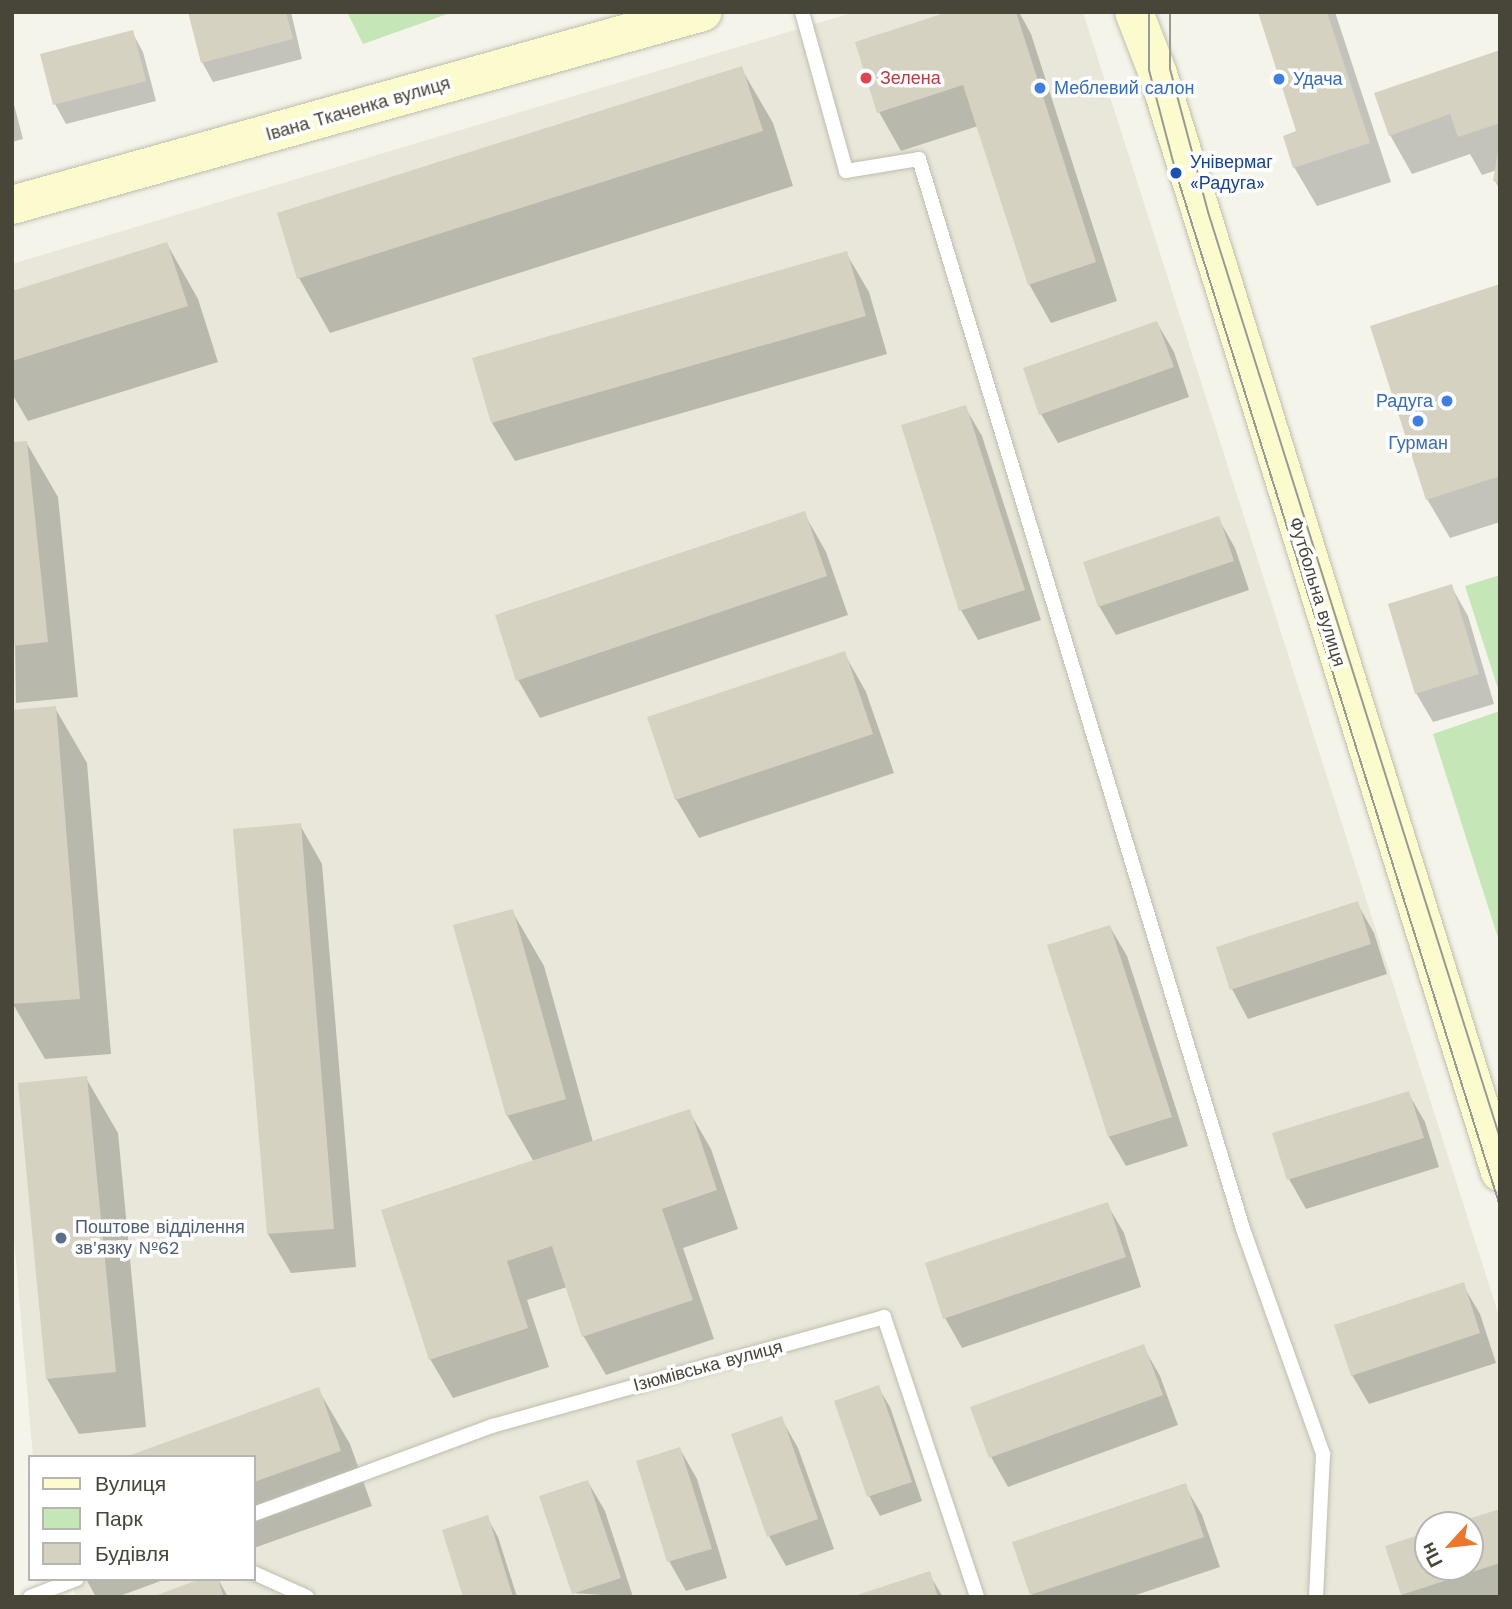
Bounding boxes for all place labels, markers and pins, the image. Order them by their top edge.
place label: Зелена [880,67,941,89]
place label: Удача [1293,68,1343,90]
marker: Зелена [858,70,874,86]
marker: Удача [1271,71,1287,87]
place label: Меблевий салон [1054,77,1194,99]
marker: Меблевий салон [1032,80,1048,96]
place label: Універмаг «Радуга» [1190,152,1273,194]
marker: Універмаг «Радуга» [1168,165,1184,181]
place label: Радуга [1376,390,1433,412]
marker: Радуга [1439,393,1455,409]
marker: Гурман [1410,413,1426,429]
place label: Гурман [1388,432,1448,454]
place label: Поштове відділення зв'язку №62 [75,1217,245,1260]
marker: Поштове відділення зв'язку №62 [53,1230,69,1246]

